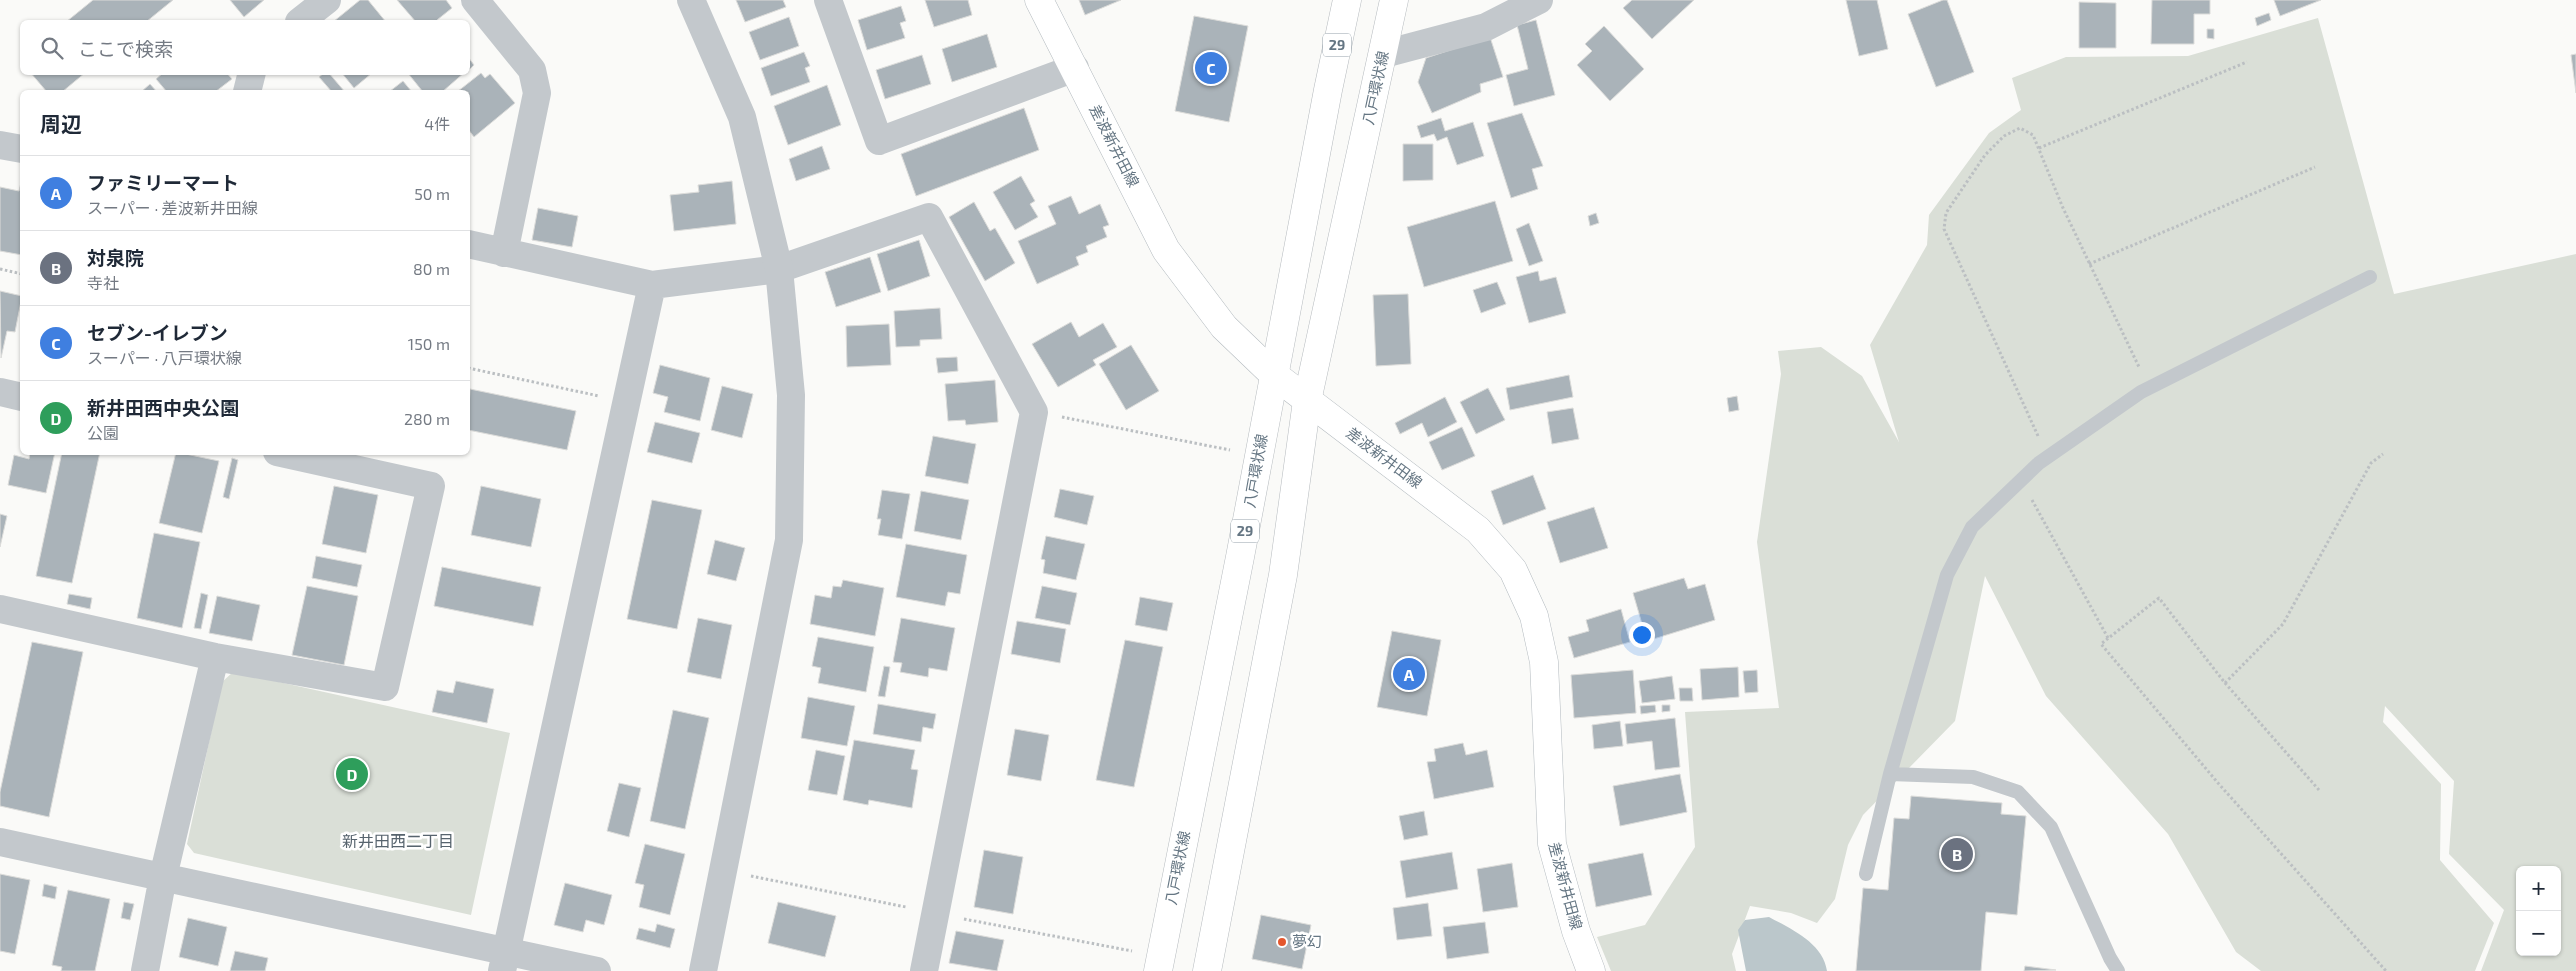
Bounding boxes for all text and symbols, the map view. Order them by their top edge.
search box [20,20,470,75]
icon: search [38,34,66,62]
road number: 29 [1323,34,1351,56]
text: ここで検索 [78,37,173,60]
pin: C [1195,49,1227,87]
street label: 八戸環状線 [1358,49,1392,126]
street label: 差波新井田線 [1086,101,1143,190]
text: 周辺 [40,111,82,136]
text: 4件 [424,114,450,133]
text: ファミリーマート [87,171,239,194]
text: A [51,184,61,203]
text: 50 m [414,184,450,203]
text: スーパー · 差波新井田線 [87,198,258,217]
text: 対泉院 [87,246,144,269]
text: B [51,259,61,278]
text: 80 m [413,259,450,278]
text: 寺社 [87,273,119,292]
text: セブン-イレブン [87,321,228,344]
text: C [51,334,61,353]
text: 150 m [408,334,450,353]
text: スーパー · 八戸環状線 [87,348,242,367]
text: 新井田西中央公園 [87,396,239,419]
text: D [51,409,61,428]
text: 280 m [404,409,450,428]
text: 公園 [87,423,119,442]
street label: 差波新井田線 [1343,423,1426,491]
street label: 八戸環状線 [1240,432,1270,509]
road number: 29 [1231,520,1259,542]
your location [1629,622,1655,648]
pin: A [1393,655,1425,693]
pin: D [336,755,368,793]
street label: 八戸環状線 [1161,829,1193,906]
district label: 新井田西二丁目 [342,831,454,850]
pin: B [1941,835,1973,873]
street label: 差波新井田線 [1546,840,1586,932]
map controls [2516,866,2561,956]
button: + [2516,866,2561,911]
button: − [2516,911,2561,956]
place label: 夢幻 [1292,932,1322,950]
marker: 夢幻 [1276,936,1288,948]

